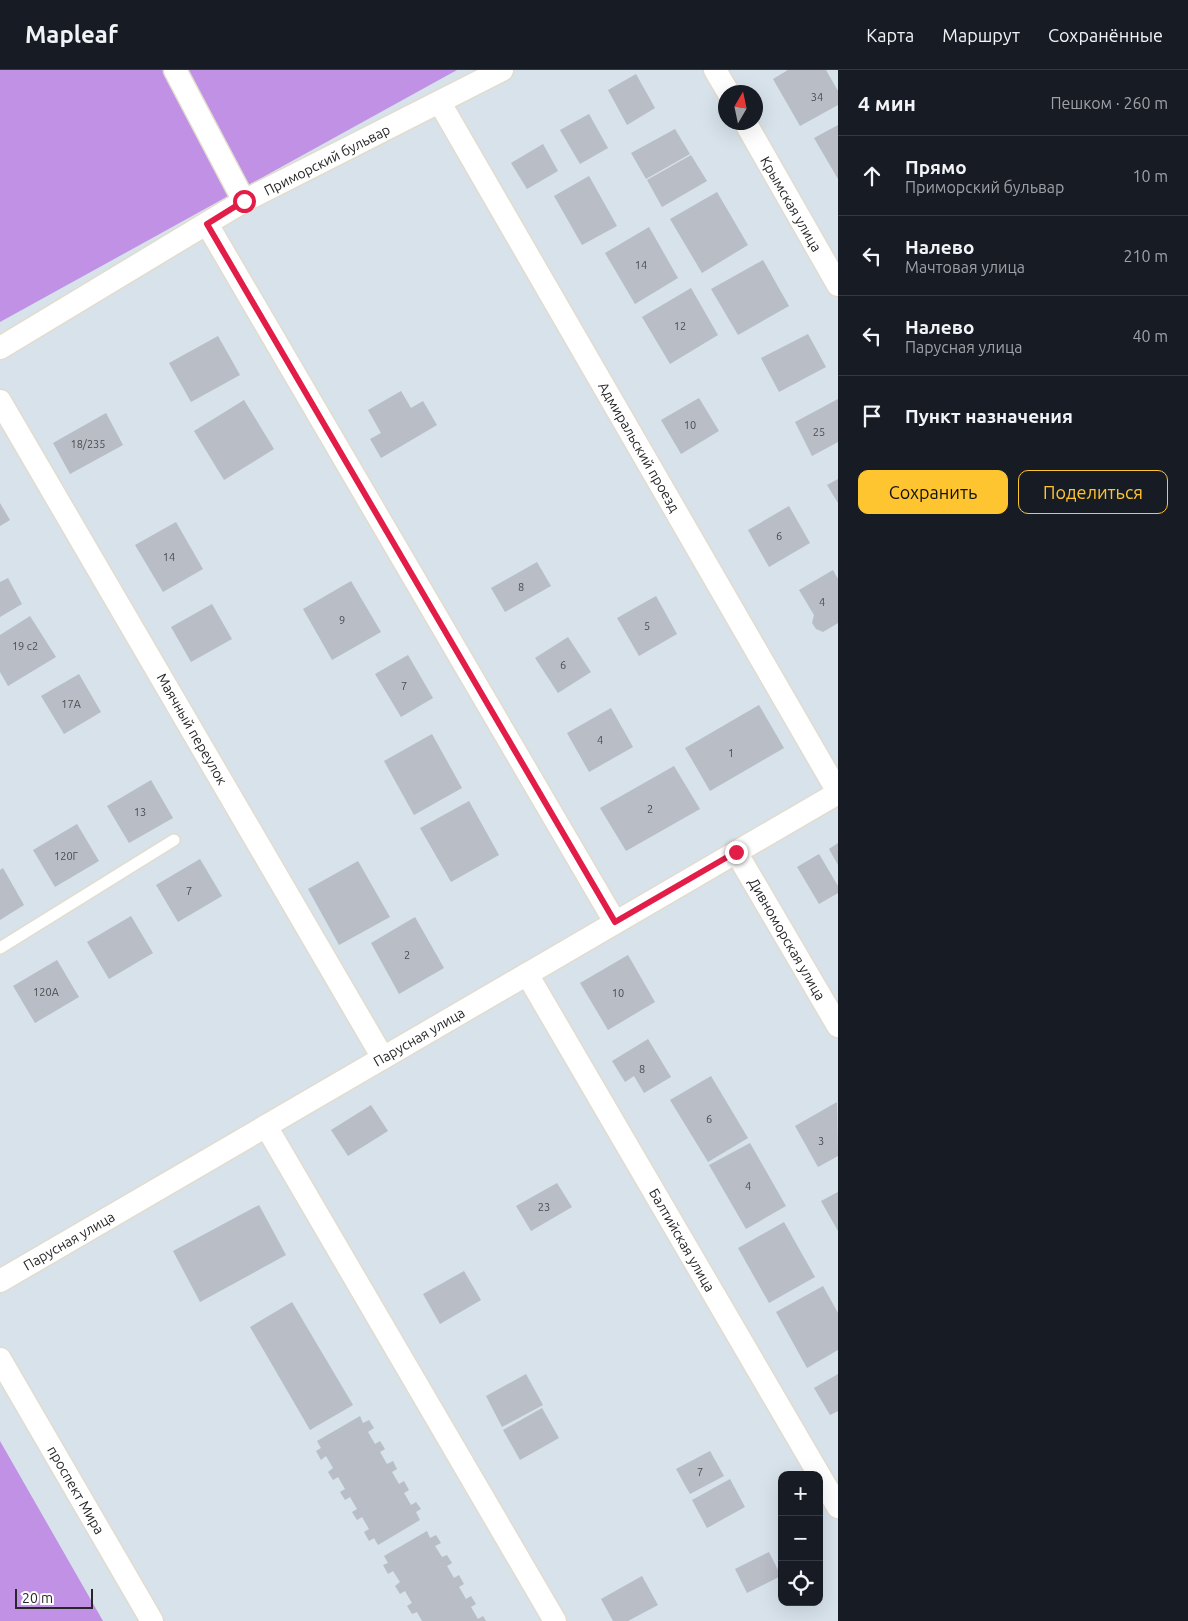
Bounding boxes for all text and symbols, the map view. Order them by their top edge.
text: Mapleaf [25,21,118,48]
text: Карта [866,25,914,45]
text: Маршрут [942,25,1020,45]
text: Сохранённые [1048,25,1163,45]
north arrow [718,85,763,130]
house number: 34 [811,91,823,103]
text: 4 мин [858,91,916,115]
text: Пешком · 260 m [1050,94,1168,112]
street label: Приморский бульвар [261,121,393,199]
street label: Крымская улица [757,154,825,254]
text: Прямо [905,156,967,178]
icon: ahead [858,162,886,190]
text: 10 m [1132,167,1168,185]
text: Приморский бульвар [905,178,1064,196]
route start [233,190,256,213]
text: Налево [905,236,974,258]
icon: left [858,242,886,270]
text: 210 m [1123,247,1168,265]
text: Мачтовая улица [905,258,1025,276]
house number: 14 [635,259,647,271]
text: Налево [905,316,974,338]
house number: 12 [674,320,686,332]
icon: left [858,322,886,350]
text: 40 m [1132,327,1168,345]
text: Парусная улица [905,338,1022,356]
street label: Адмиральский проезд [595,379,683,515]
icon: arrive [858,402,886,430]
text: Пункт назначения [905,405,1073,427]
house number: 10 [684,419,696,431]
house number: 25 [813,426,825,438]
house number: 18/235 [70,438,106,450]
button: Сохранить [858,470,1008,514]
button: Поделиться [1018,470,1168,514]
house number: 6 [776,530,782,542]
house number: 14 [163,551,175,563]
house number: 8 [518,581,524,593]
house number: 4 [819,596,825,608]
house number: 9 [339,614,345,626]
house number: 5 [644,620,650,632]
house number: 19 с2 [12,640,38,652]
house number: 6 [560,659,566,671]
street label: Маячный переулок [154,670,230,788]
house number: 7 [401,680,407,692]
house number: 17А [61,698,82,710]
house number: 4 [597,734,603,746]
house number: 1 [728,747,734,759]
house number: 2 [647,803,653,815]
house number: 13 [134,806,146,818]
route end [725,841,748,864]
house number: 120Г [54,850,79,862]
street label: Дивноморская улица [745,875,829,1003]
house number: 7 [186,885,192,897]
house number: 2 [404,949,410,961]
house number: 120А [33,986,60,998]
house number: 10 [612,987,624,999]
street label: Парусная улица [371,1004,467,1070]
house number: 8 [639,1063,645,1075]
house number: 6 [706,1113,712,1125]
house number: 3 [818,1135,824,1147]
house number: 4 [745,1180,751,1192]
street label: Балтийская улица [646,1185,718,1295]
house number: 23 [538,1201,550,1213]
street label: Парусная улица [21,1208,117,1274]
street label: проспект Мира [44,1443,108,1537]
house number: 7 [697,1466,703,1478]
map controls [778,1471,823,1606]
button: + [778,1471,823,1516]
button: − [778,1516,823,1561]
button: locate [778,1561,823,1606]
scale bar [15,1586,92,1609]
text: 20 m [22,1590,53,1606]

